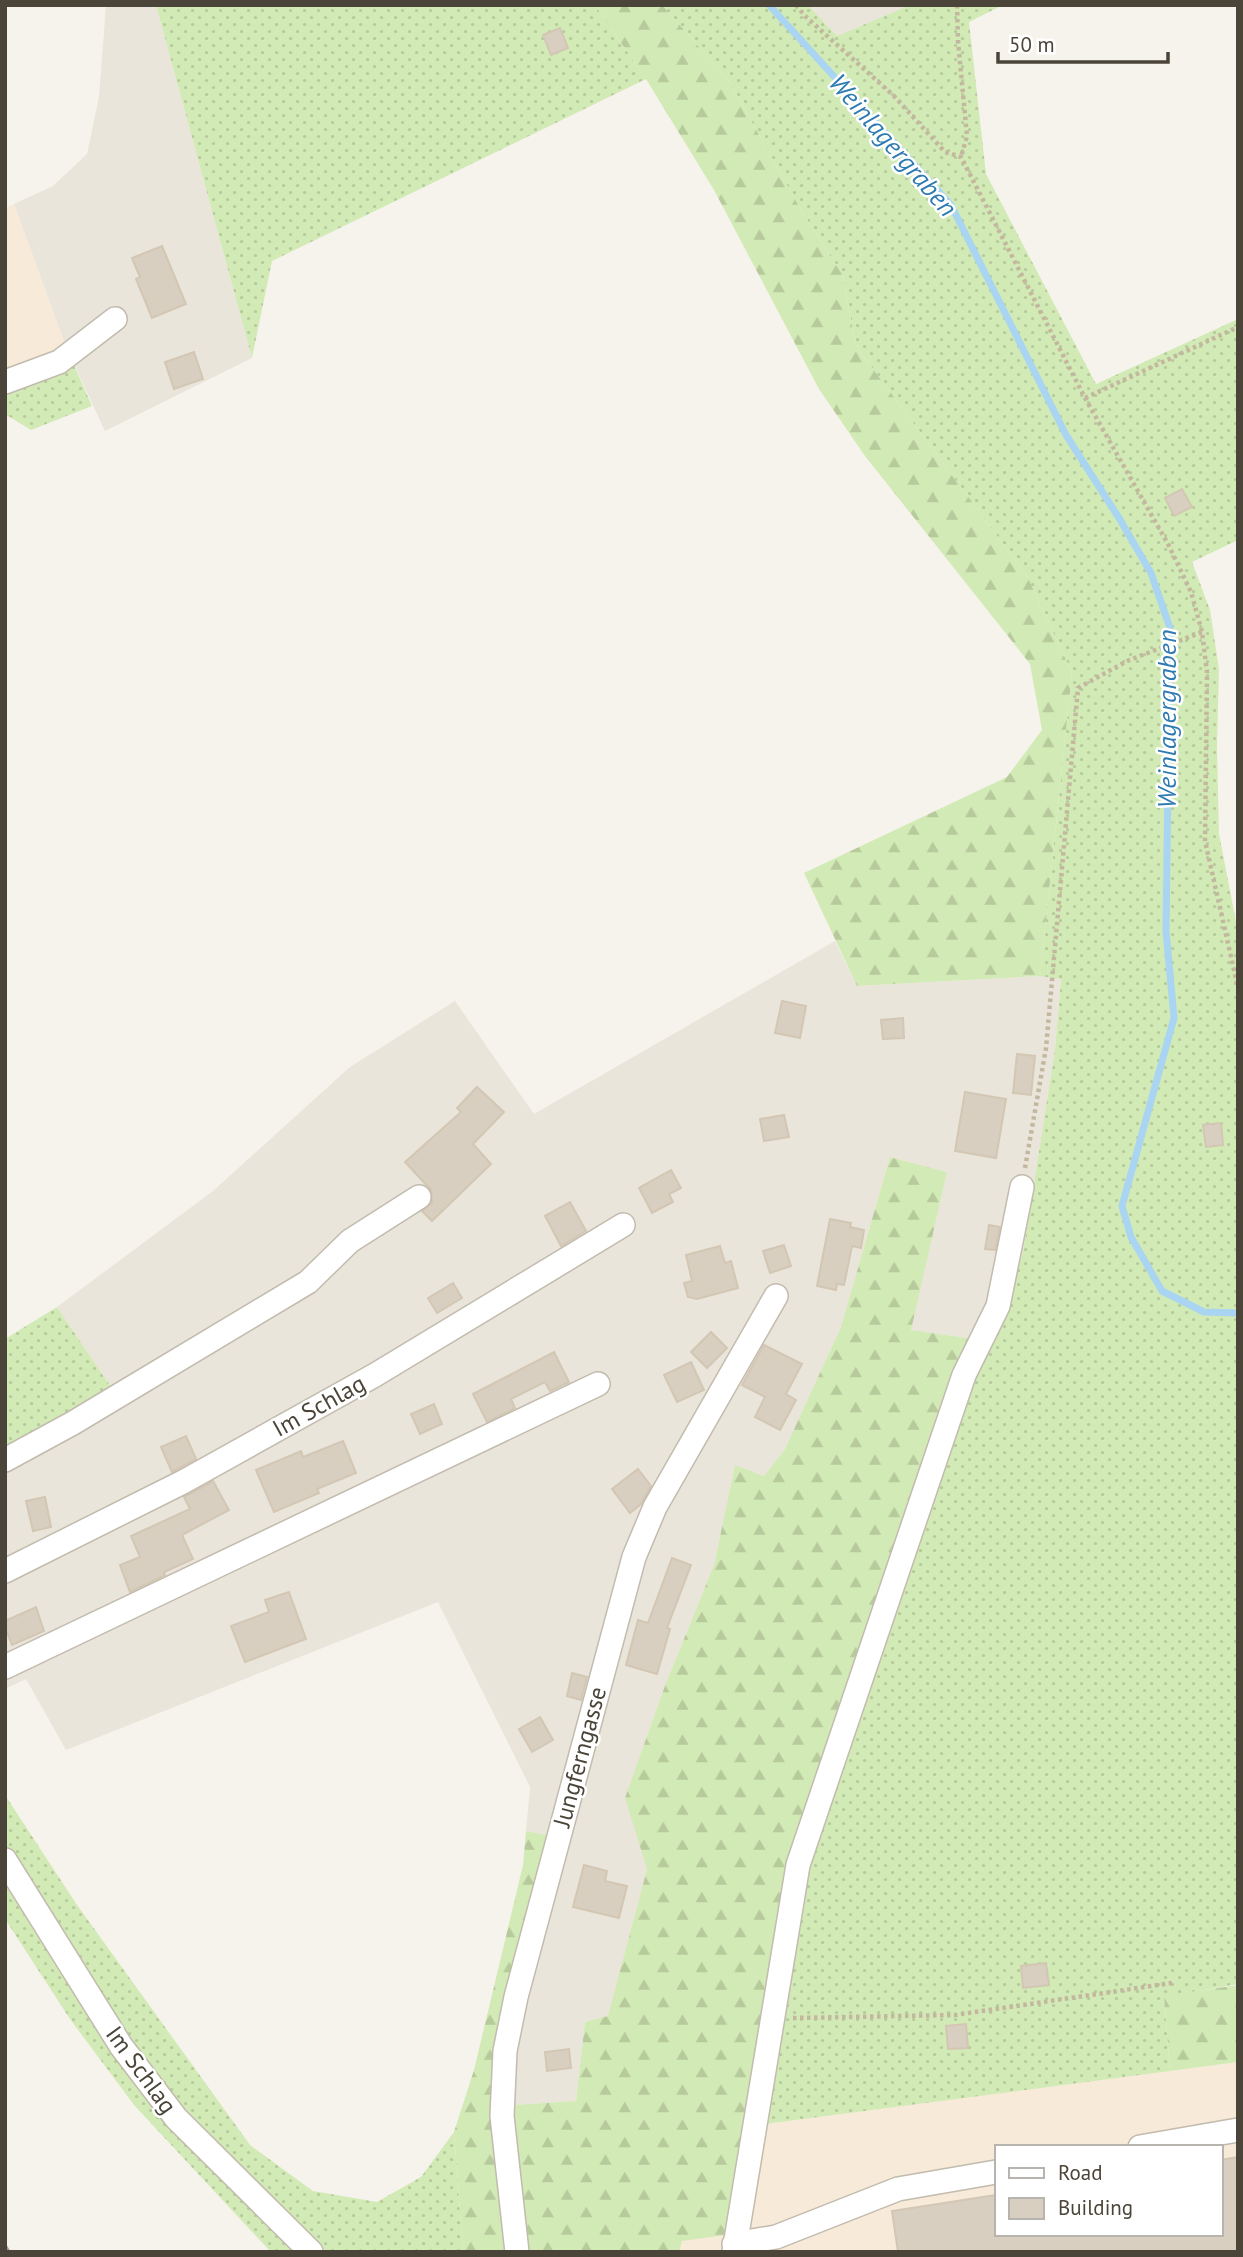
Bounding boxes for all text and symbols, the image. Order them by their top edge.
scale bar [998,21,1168,65]
text: 50 m [1009,31,1055,58]
water label: Weinlagergraben [822,66,965,223]
water label: Weinlagergraben [1150,630,1183,808]
street label: Im Schlag [267,1367,371,1444]
street label: Jungferngasse [546,1683,613,1831]
street label: Im Schlag [99,2020,184,2120]
legend [995,2145,1222,2236]
text: Road [1058,2159,1102,2186]
text: Building [1058,2194,1133,2221]

